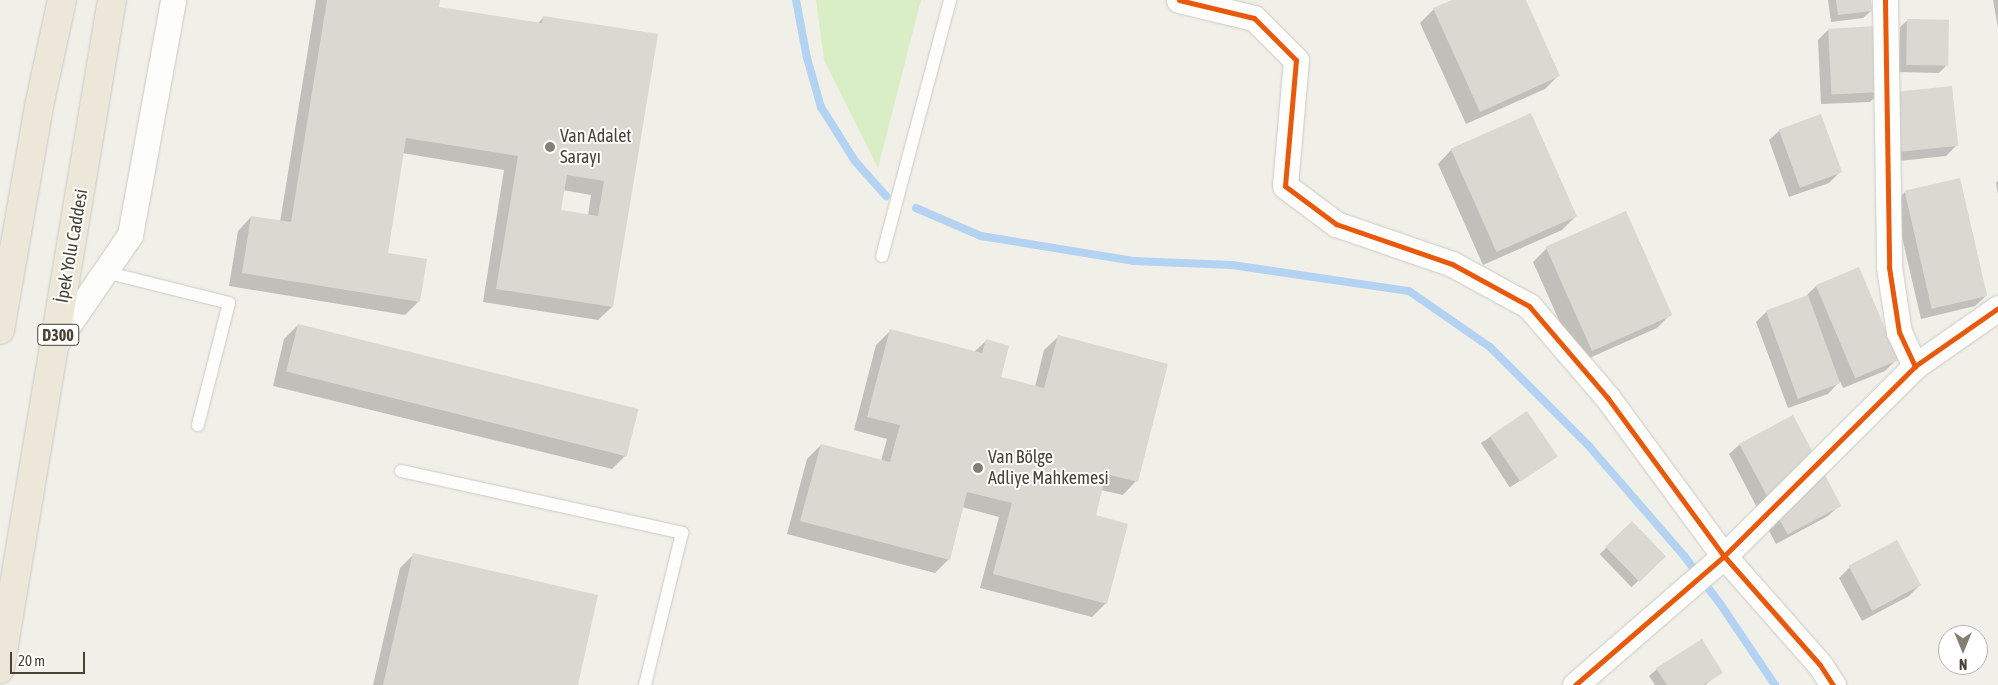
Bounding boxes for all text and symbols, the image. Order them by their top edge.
place label: Van Adalet Sarayı [560,126,632,168]
marker: Van Adalet Sarayı [544,141,556,153]
street label: İpek Yolu Caddesi [51,187,93,305]
road number: D300 [37,322,79,348]
place label: Van Bölge Adliye Mahkemesi [988,447,1109,489]
marker: Van Bölge Adliye Mahkemesi [972,462,984,474]
north arrow [1938,625,1988,675]
scale bar [12,642,88,674]
text: 20 m [18,652,45,669]
text: N [1959,656,1967,672]

